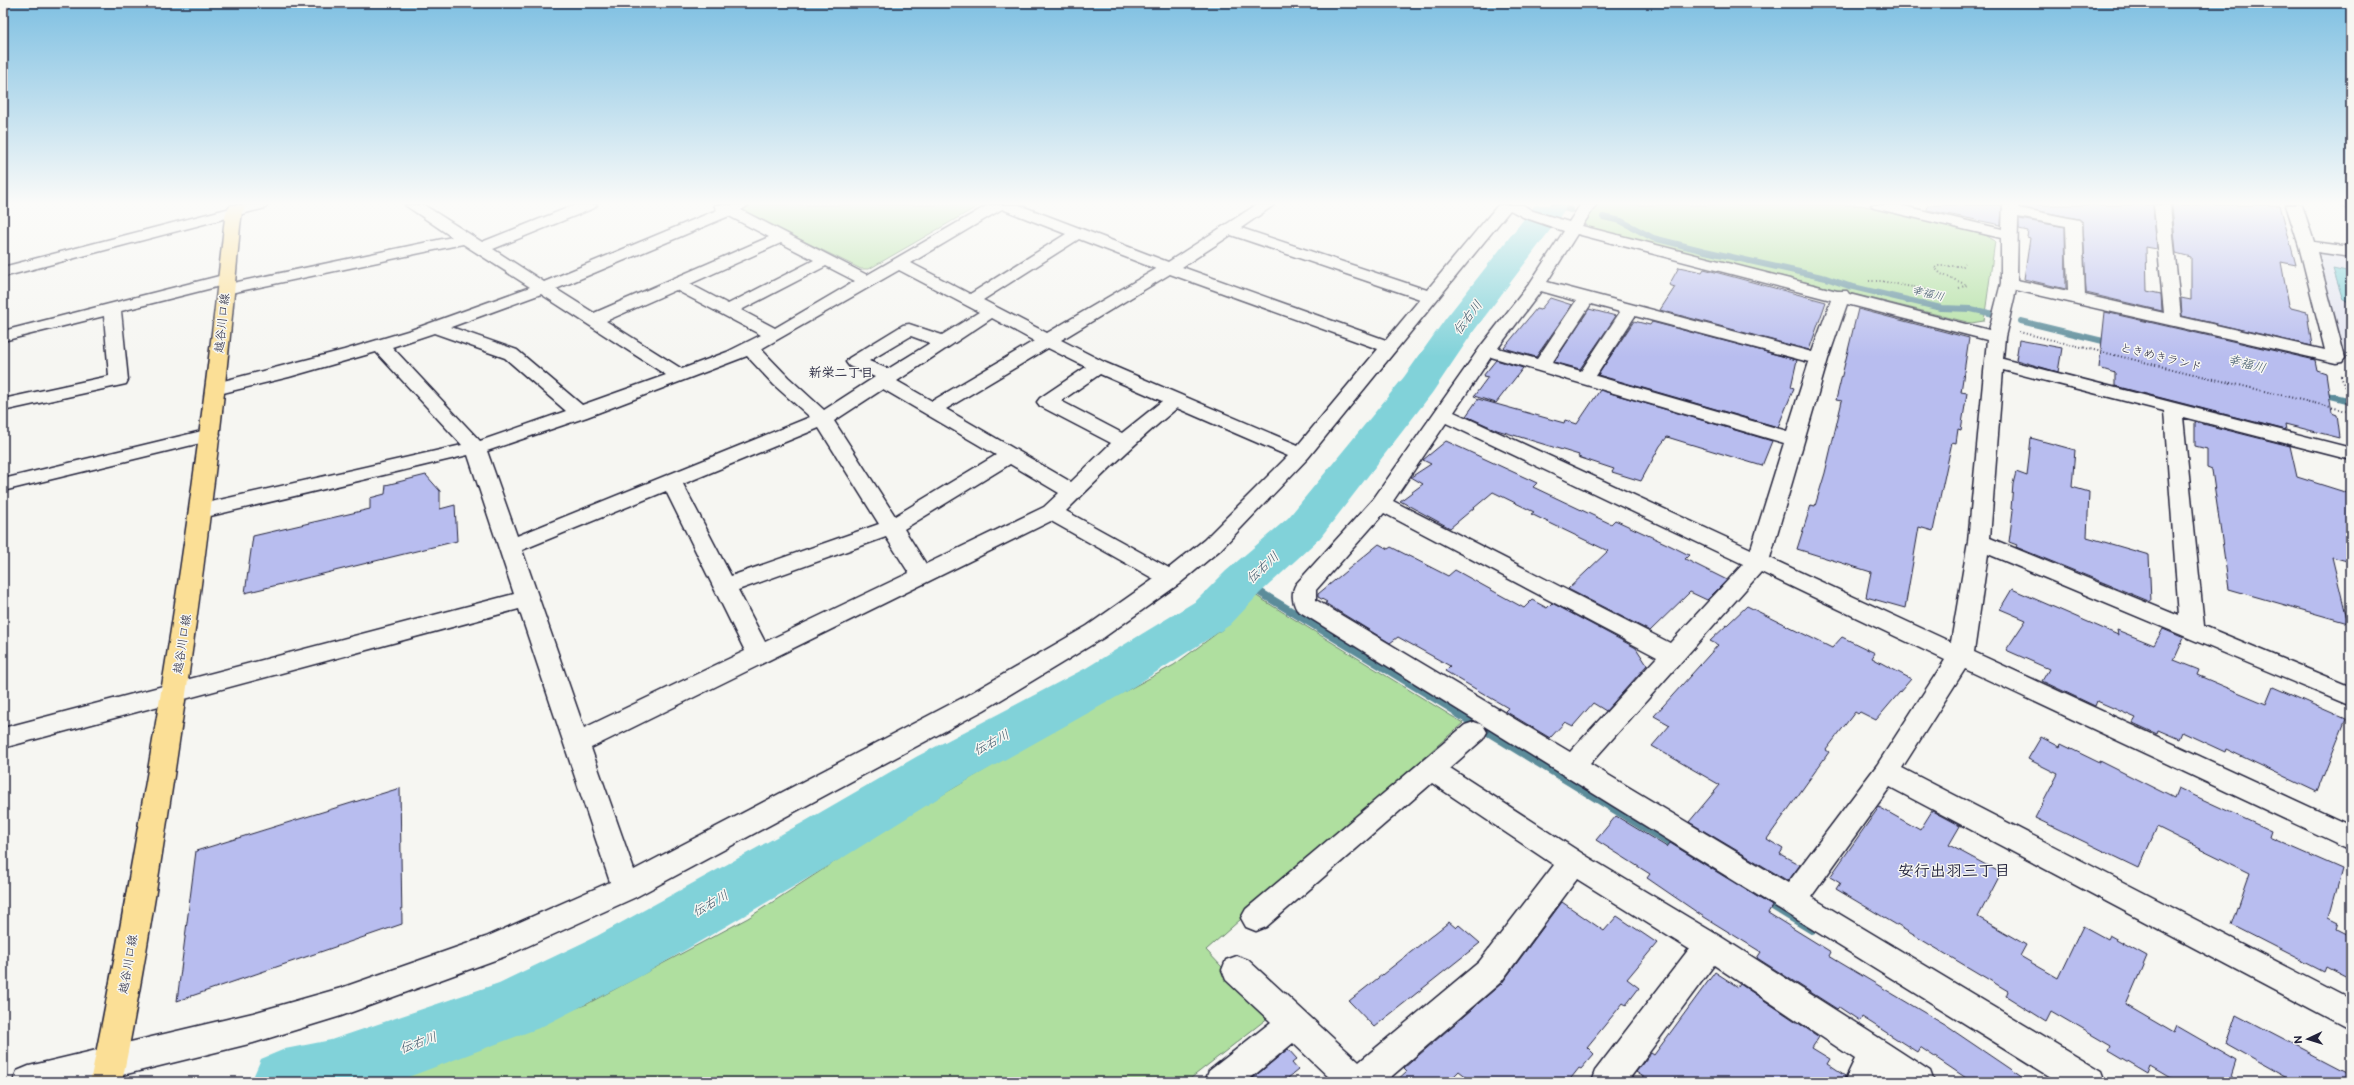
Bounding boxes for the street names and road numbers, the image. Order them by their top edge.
street label: 越谷川口線 [212,292,233,354]
street label: ときめきランド [2118,340,2203,375]
street label: 越谷川口線 [170,613,195,675]
street label: 越谷川口線 [116,933,141,995]

